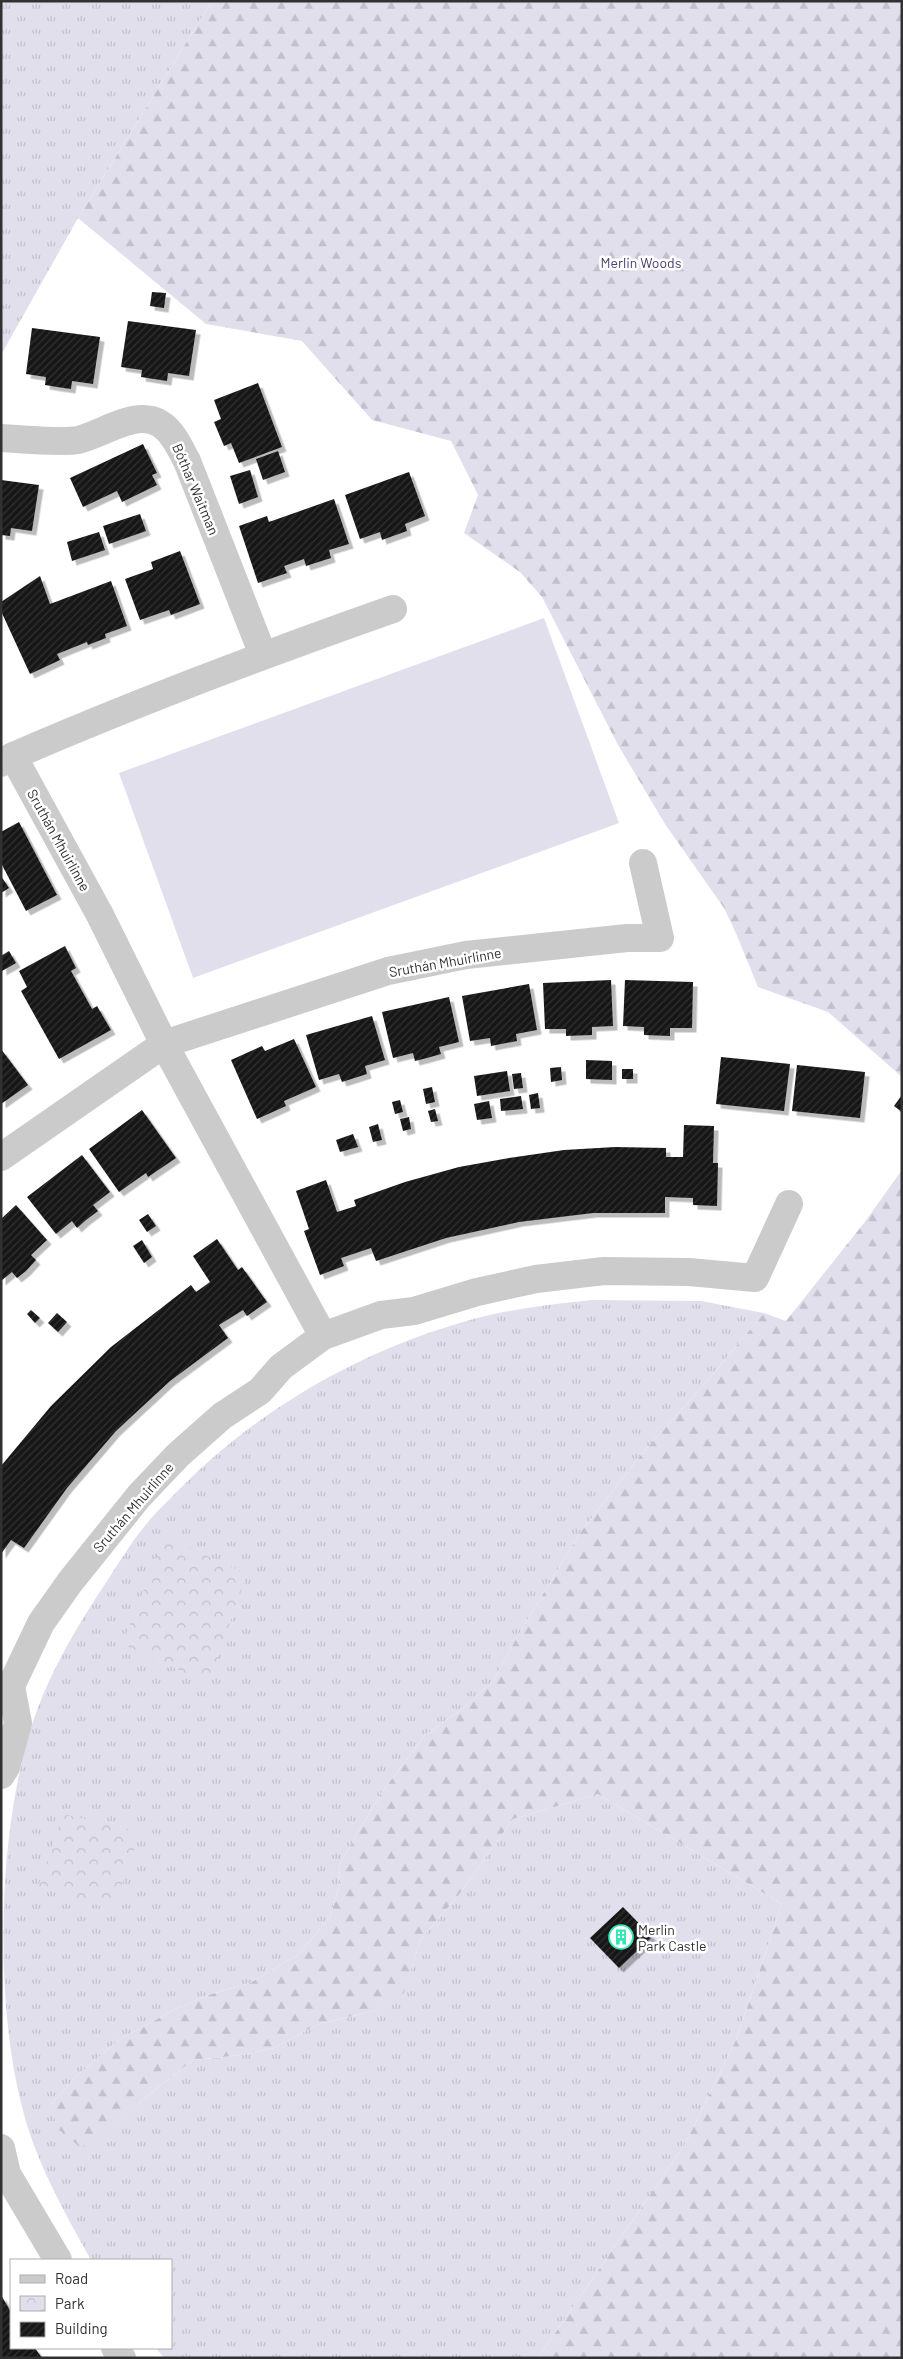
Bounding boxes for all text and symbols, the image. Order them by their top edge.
park label: Merlin Woods [601,254,682,271]
street label: Bóthar Waitman [169,441,223,537]
street label: Sruthán Mhuirlinne [24,786,94,894]
street label: Sruthán Mhuirlinne [387,944,503,980]
street label: Sruthán Mhuirlinne [89,1458,177,1556]
place label: Merlin Park Castle [638,1921,706,1954]
building icon: Merlin Park Castle [608,1924,634,1950]
legend [10,2259,172,2349]
text: Road [55,2269,88,2287]
text: Park [55,2294,85,2312]
text: Building [55,2319,108,2337]

